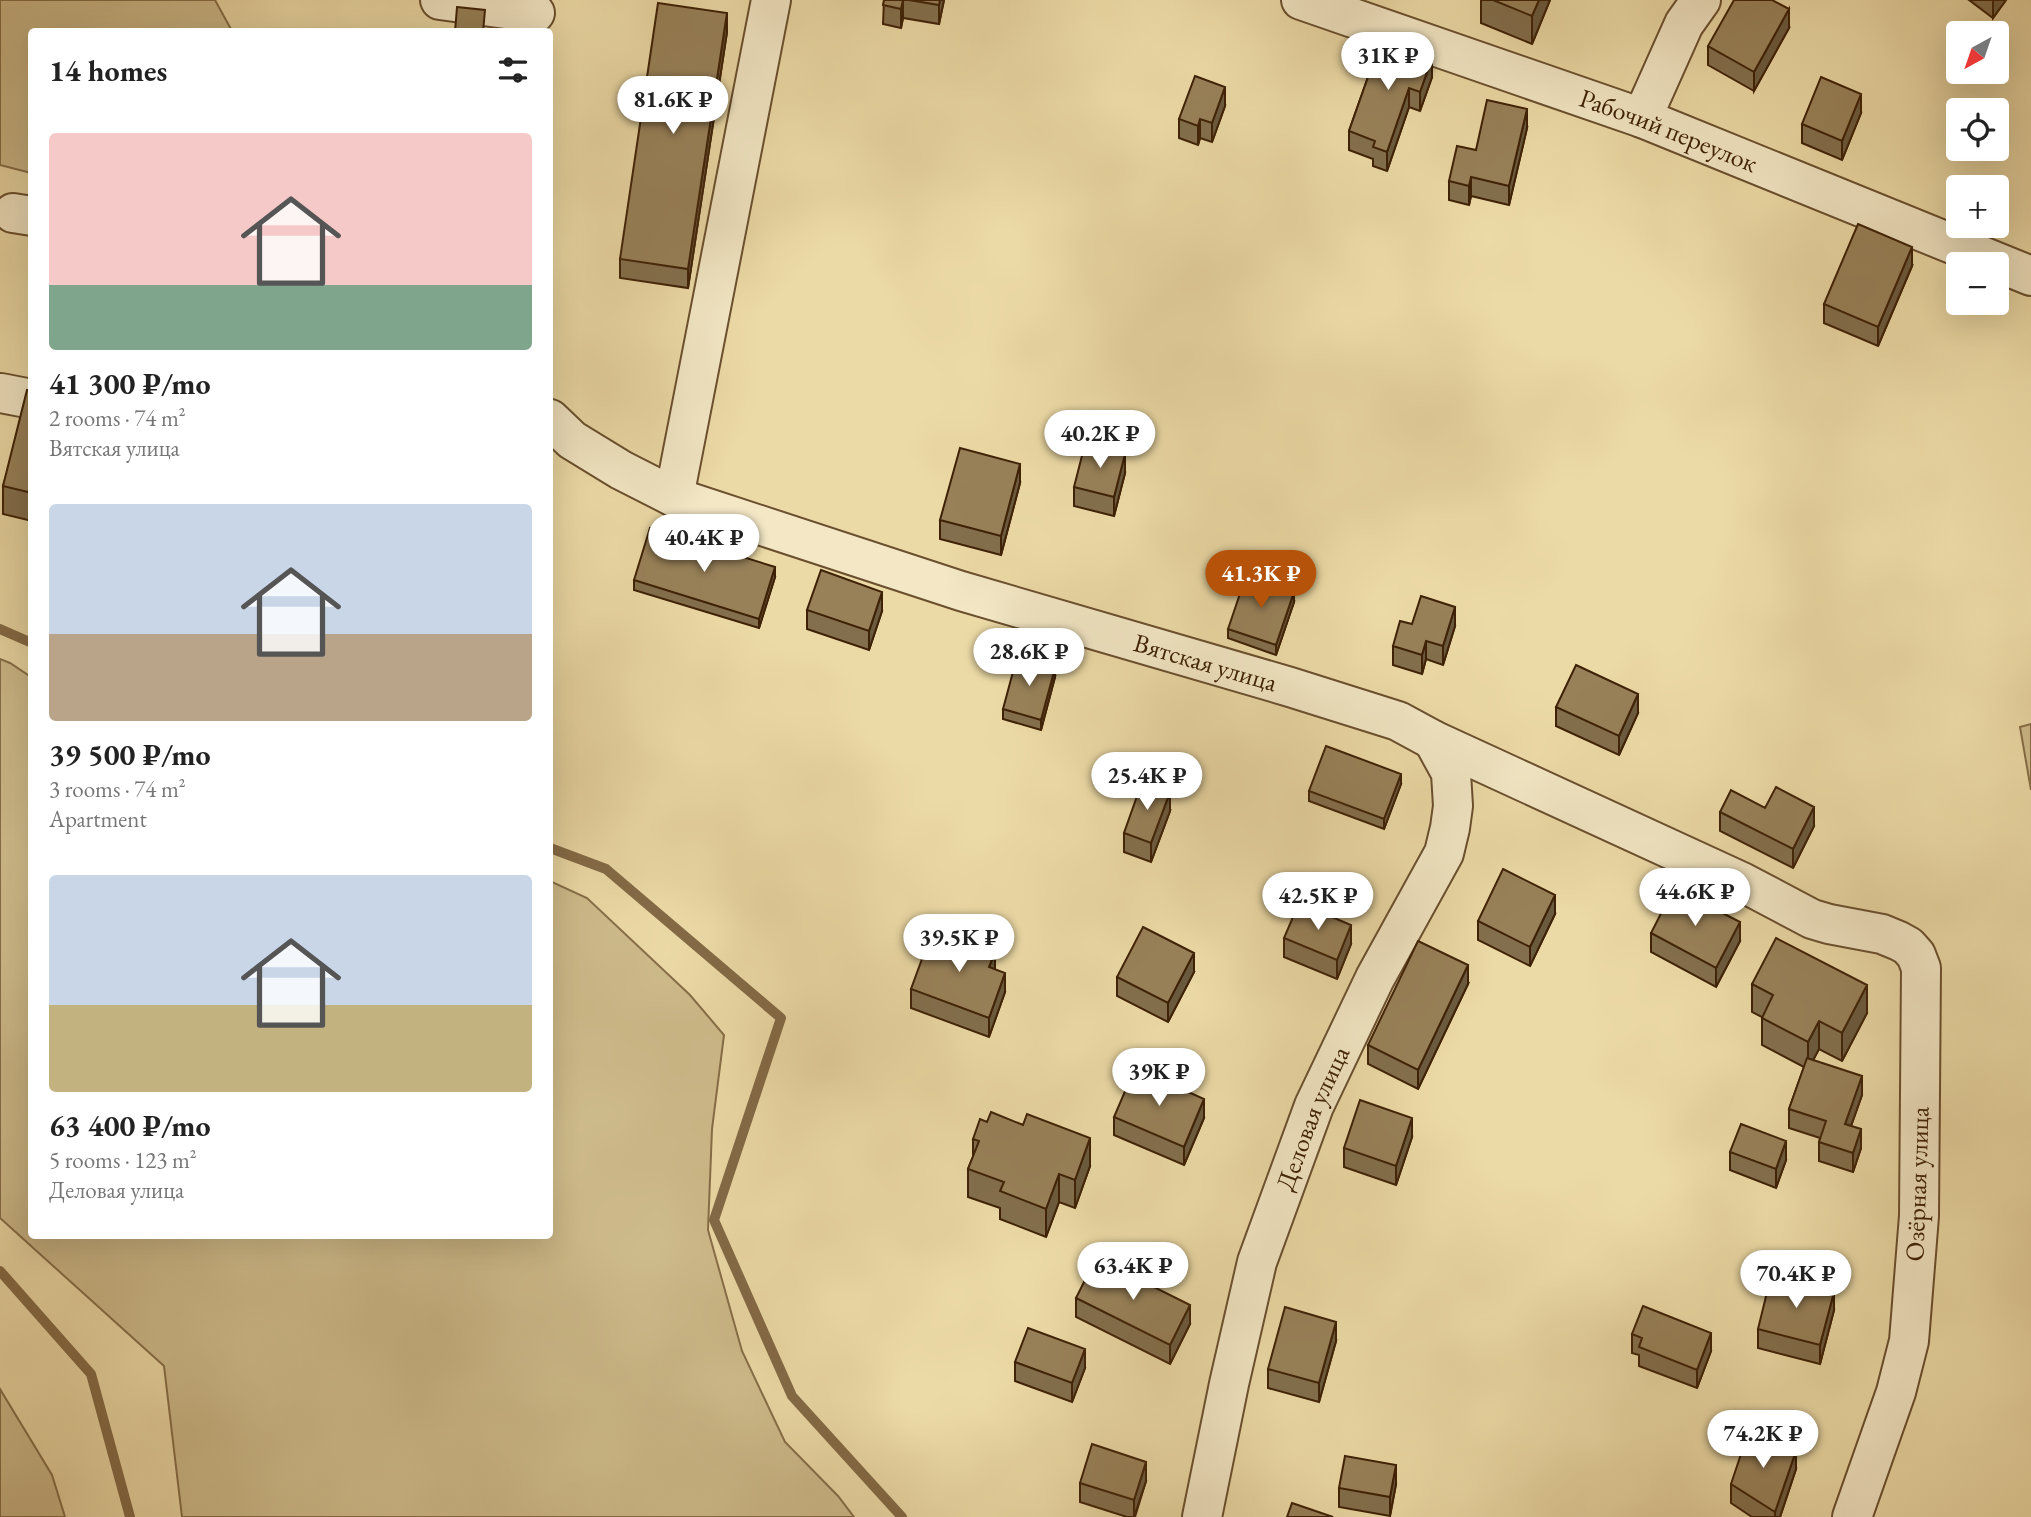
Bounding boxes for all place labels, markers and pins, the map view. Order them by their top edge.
pin: 31K ₽ [1339,32,1437,92]
pin: 81.6K ₽ [608,76,738,136]
pin: 40.2K ₽ [1035,410,1165,470]
pin: 40.4K ₽ [639,514,769,574]
pin: 41.3K ₽ [1196,550,1326,610]
pin: 28.6K ₽ [964,628,1094,688]
pin: 25.4K ₽ [1082,752,1212,812]
pin: 44.6K ₽ [1630,869,1760,928]
pin: 42.5K ₽ [1253,872,1383,932]
pin: 39.5K ₽ [894,914,1024,974]
pin: 39K ₽ [1110,1048,1208,1108]
pin: 63.4K ₽ [1068,1242,1198,1302]
pin: 70.4K ₽ [1731,1250,1861,1310]
pin: 74.2K ₽ [1698,1410,1828,1470]

